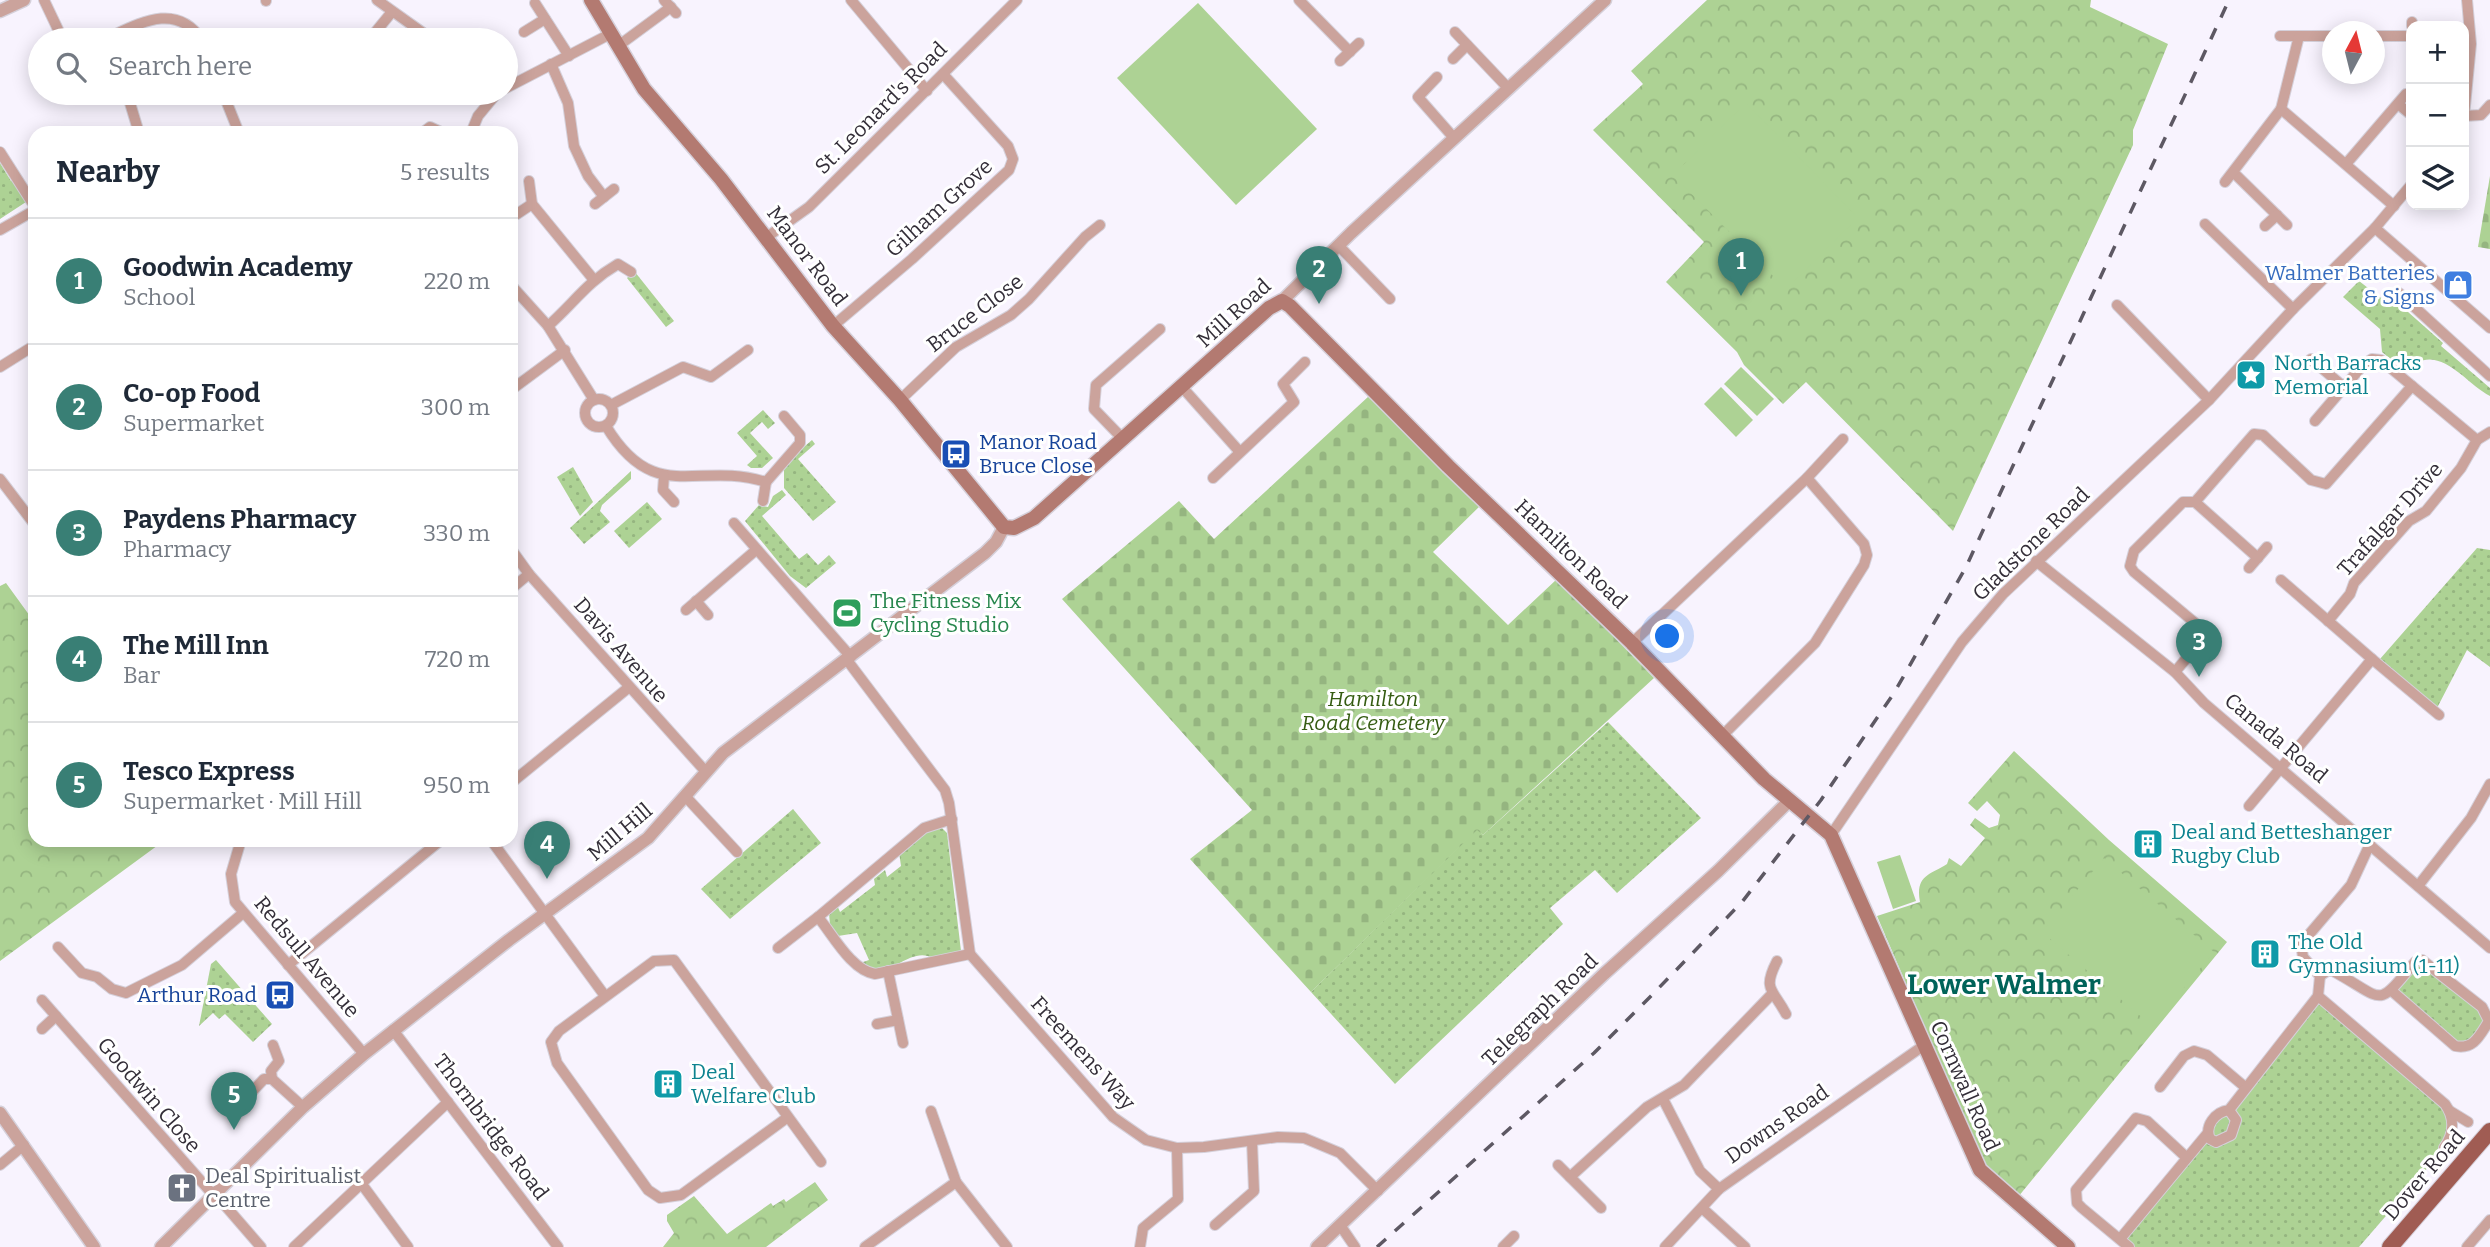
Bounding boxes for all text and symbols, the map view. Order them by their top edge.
north arrow [2322,21,2385,84]
map controls [2406,21,2469,210]
button: + [2406,21,2469,84]
search box [28,28,518,105]
street label: St. Leonard's Road [809,36,953,180]
icon: search [52,48,90,86]
text: Search here [108,51,252,82]
button: − [2406,84,2469,147]
button: layers [2406,147,2469,210]
street label: Gilham Grove [880,153,998,263]
text: Nearby [56,154,160,190]
text: 5 results [400,158,490,186]
street label: Manor Road [761,201,853,311]
pin: 1 [1718,238,1764,296]
pin: 2 [1296,246,1342,304]
text: Goodwin Academy [123,252,352,283]
place label: Walmer Batteries & Signs [2265,260,2435,310]
text: 1 [74,267,84,295]
text: 220 m [424,267,490,295]
street label: Bruce Close [922,268,1028,358]
shop icon: Walmer Batteries & Signs [2441,268,2475,302]
street label: Mill Road [1192,273,1276,353]
text: School [123,283,195,311]
place label: North Barracks Memorial [2274,350,2422,400]
place icon: North Barracks Memorial [2234,358,2268,392]
text: Co-op Food [123,378,260,409]
text: 2 [73,393,85,421]
text: 300 m [421,393,490,421]
text: Supermarket [123,409,264,437]
place label: Manor Road Bruce Close [979,429,1097,479]
bus stop icon: Manor Road Bruce Close [939,437,973,471]
street label: Trafalgar Drive [2332,456,2448,582]
street label: Gladstone Road [1967,482,2095,606]
street label: Hamilton Road [1509,494,1633,614]
text: Paydens Pharmacy [123,504,356,535]
text: 3 [72,519,86,547]
text: 330 m [423,519,490,547]
text: Pharmacy [123,535,231,563]
place label: The Fitness Mix Cycling Studio [870,588,1022,638]
street label: Davis Avenue [568,592,674,708]
sports icon: The Fitness Mix Cycling Studio [830,596,864,630]
your location [1650,619,1684,653]
pin: 3 [2176,619,2222,677]
text: The Mill Inn [123,630,269,661]
text: 4 [72,645,86,673]
text: 720 m [425,645,490,673]
text: Bar [123,661,160,689]
park label: Hamilton Road Cemetery [1301,686,1446,736]
street label: Canada Road [2219,687,2333,789]
text: Tesco Express [123,756,295,787]
text: 5 [73,771,85,799]
text: 950 m [423,771,490,799]
text: Supermarket · Mill Hill [123,787,362,815]
street label: Mill Hill [582,798,658,866]
place label: Deal and Betteshanger Rugby Club [2171,819,2392,869]
pin: 4 [524,821,570,879]
building icon: Deal and Betteshanger Rugby Club [2131,827,2165,861]
street label: Redsull Avenue [249,891,365,1023]
place label: The Old Gymnasium (1-11) [2288,929,2460,979]
building icon: The Old Gymnasium (1-11) [2248,937,2282,971]
street label: Telegraph Road [1477,948,1603,1072]
district label: Lower Walmer [1907,968,2101,1001]
bus stop icon: Arthur Road [263,978,297,1012]
place label: Arthur Road [137,982,257,1008]
street label: Freemens Way [1025,991,1141,1116]
street label: Cornwall Road [1925,1017,2005,1155]
street label: Goodwin Close [92,1032,206,1158]
street label: Thornbridge Road [428,1049,554,1205]
place label: Deal Welfare Club [691,1059,816,1109]
building icon: Deal Welfare Club [651,1067,685,1101]
pin: 5 [211,1072,257,1130]
street label: Downs Road [1720,1079,1834,1169]
street label: Dover Road [2378,1124,2470,1226]
place label: Deal Spiritualist Centre [205,1163,362,1213]
church icon: Deal Spiritualist Centre [165,1171,199,1205]

